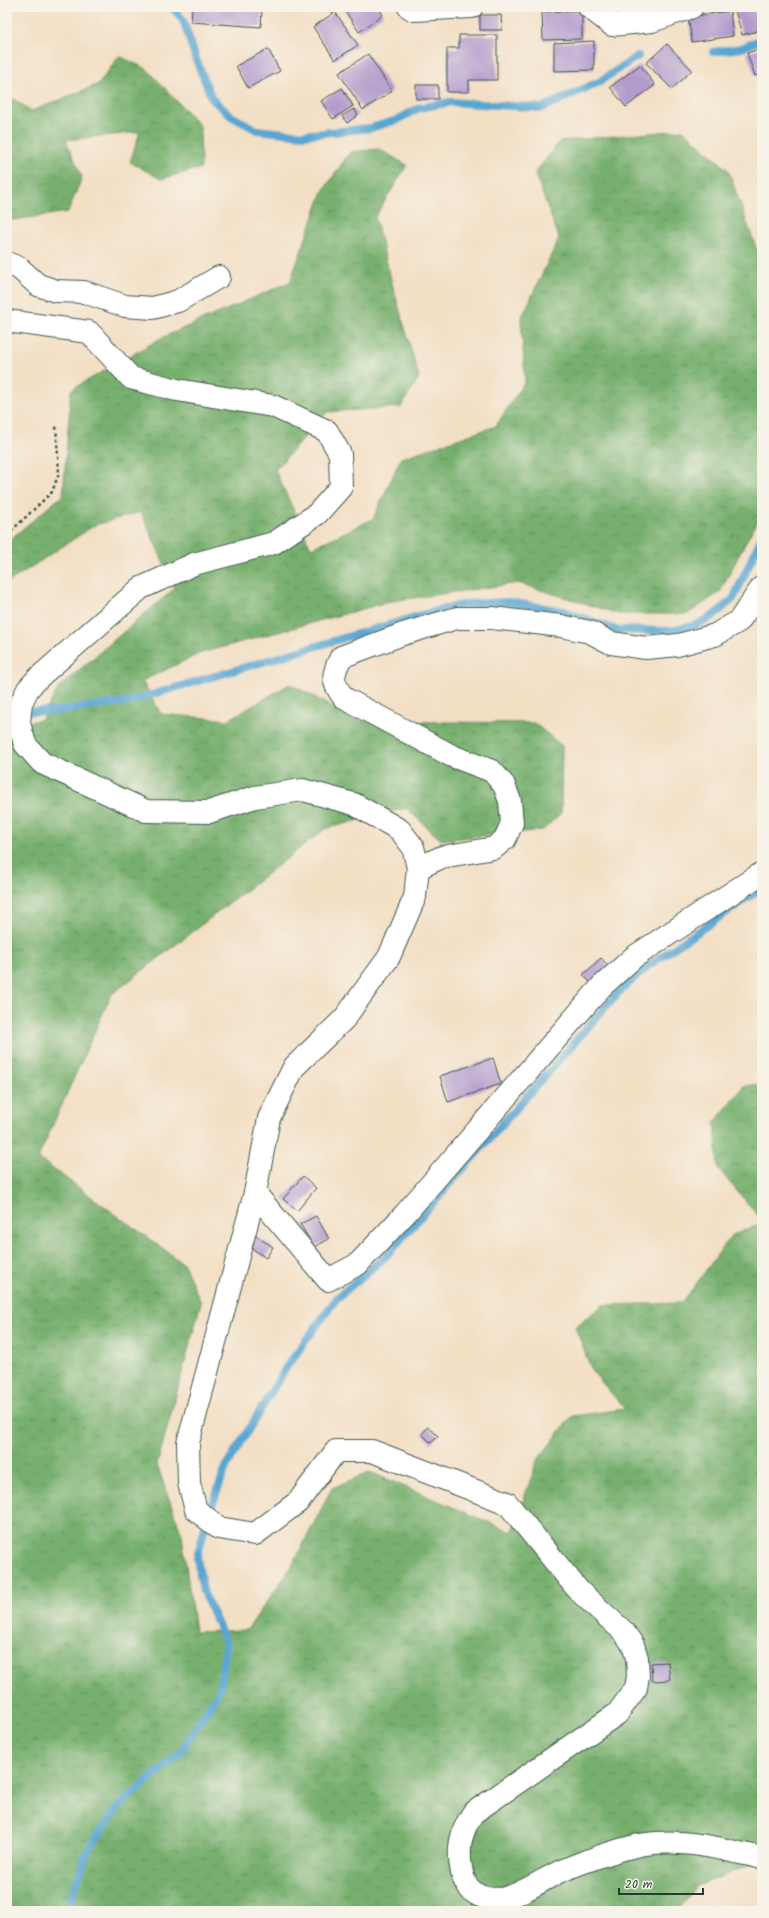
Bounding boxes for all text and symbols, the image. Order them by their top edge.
scale bar [619,1870,703,1896]
text: 20 m [625,1875,653,1894]

